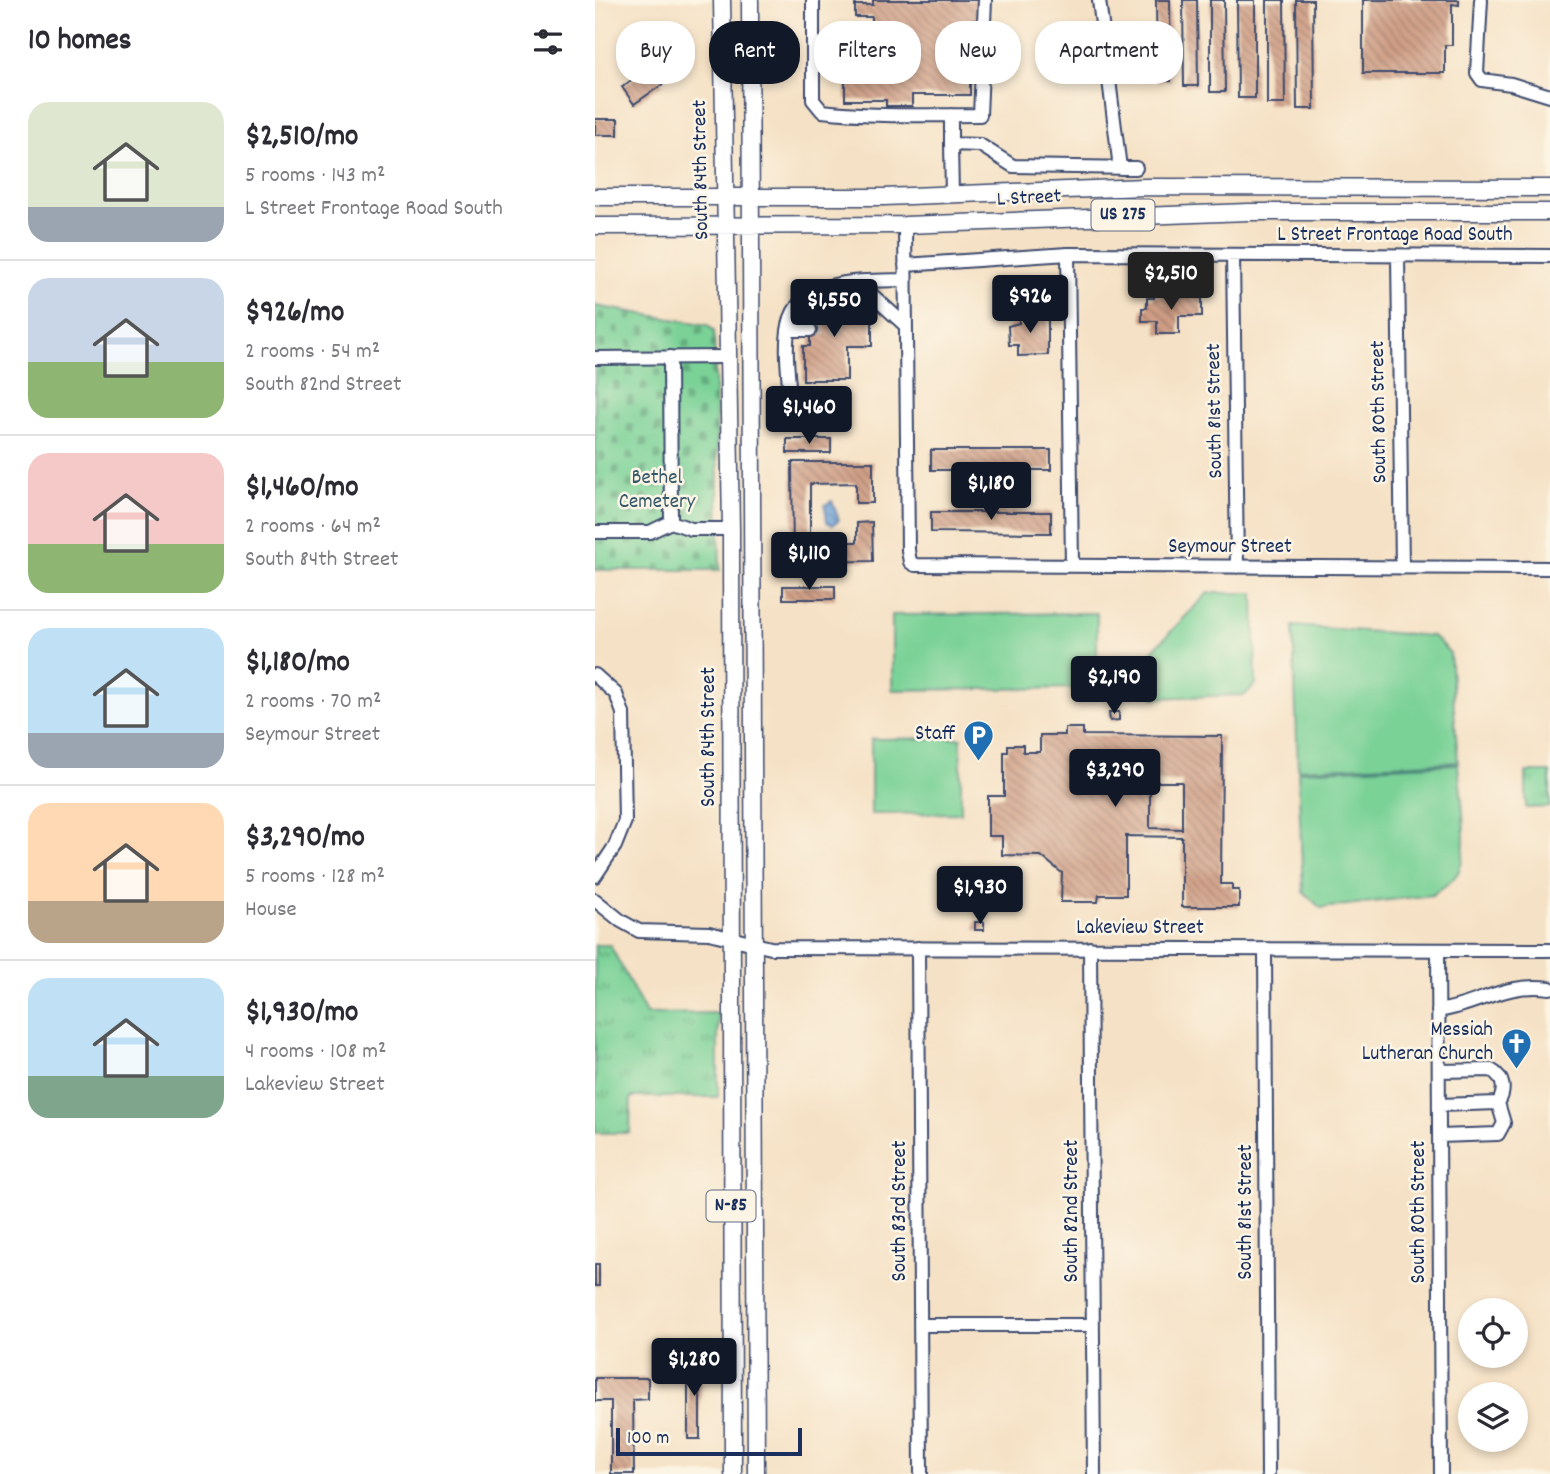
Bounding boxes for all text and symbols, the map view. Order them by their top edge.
text: 10 homes [28,21,131,64]
chip: Buy [616,21,695,84]
chip: Rent [709,21,800,84]
chip: Filters [814,21,921,84]
chip: New [935,21,1021,84]
chip: Apartment [1035,21,1183,84]
icon: filters [529,23,567,61]
street label: South 84th Street [686,99,718,240]
text: $2,510/mo [245,117,358,160]
icon: home [84,130,168,214]
text: 5 rooms · 143 m² [245,160,385,193]
street label: L Street [996,182,1062,216]
text: L Street Frontage Road South [245,193,503,226]
road number: US 275 [1091,200,1155,230]
street label: L Street Frontage Road South [1277,221,1513,251]
pin: $2,510 [1114,252,1228,312]
text: $2,510 [1144,258,1198,291]
pin: $926 [989,276,1071,335]
pin: $1,550 [777,280,891,339]
text: $926 [1008,281,1052,314]
text: $1,550 [807,285,861,318]
text: $926/mo [245,293,344,336]
icon: home [84,306,168,390]
text: 2 rooms · 54 m² [245,336,380,369]
street label: South 80th Street [1364,340,1396,484]
street label: South 81st Street [1200,343,1232,479]
text: South 82nd Street [245,369,401,402]
pin: $1,460 [752,386,866,446]
text: $1,460 [782,392,836,425]
pin: $1,180 [934,462,1048,522]
park label: Bethel Cemetery [619,464,696,518]
text: $1,460/mo [245,468,359,511]
text: $1,180 [967,468,1015,501]
icon: home [84,481,168,565]
text: 2 rooms · 64 m² [245,511,381,544]
pin: $1,110 [752,532,866,592]
street label: Seymour Street [1168,533,1292,563]
text: $1,110 [787,538,831,571]
text: South 84th Street [245,544,399,577]
text: $1,180/mo [245,643,350,686]
icon: home [84,656,168,740]
pin: $2,190 [1057,656,1171,716]
text: $2,190 [1087,662,1141,695]
street label: South 84th Street [695,667,725,807]
text: 2 rooms · 70 m² [245,686,381,719]
parking icon: Staff [962,718,996,762]
text: Seymour Street [245,719,380,752]
place label: Staff [915,720,956,750]
pin: $3,290 [1058,750,1172,809]
text: $3,290 [1085,755,1145,788]
text: $3,290/mo [245,818,365,861]
icon: home [84,831,168,915]
text: 5 rooms · 128 m² [245,861,385,894]
pin: $1,930 [923,866,1037,926]
text: $1,930 [953,872,1007,905]
text: House [245,894,297,927]
street label: Lakeview Street [1076,914,1204,944]
text: $1,930/mo [245,993,358,1036]
icon: home [84,1006,168,1090]
place label: Messiah Lutheran Church [1362,1016,1493,1070]
church icon: Messiah Lutheran Church [1499,1026,1533,1070]
text: 4 rooms · 108 m² [245,1036,386,1069]
text: Lakeview Street [245,1069,385,1102]
street label: South 82nd Street [1058,1139,1088,1282]
street label: South 83rd Street [886,1140,916,1282]
street label: South 80th Street [1405,1140,1435,1283]
street label: South 81st Street [1232,1144,1262,1280]
road number: N-85 [706,1190,755,1222]
map controls [1458,1298,1528,1452]
button: locate [1458,1298,1528,1368]
pin: $1,280 [637,1338,751,1398]
text: $1,280 [668,1344,720,1377]
button: layers [1458,1382,1528,1452]
scale bar [616,1425,801,1457]
text: 100 m [627,1426,669,1453]

